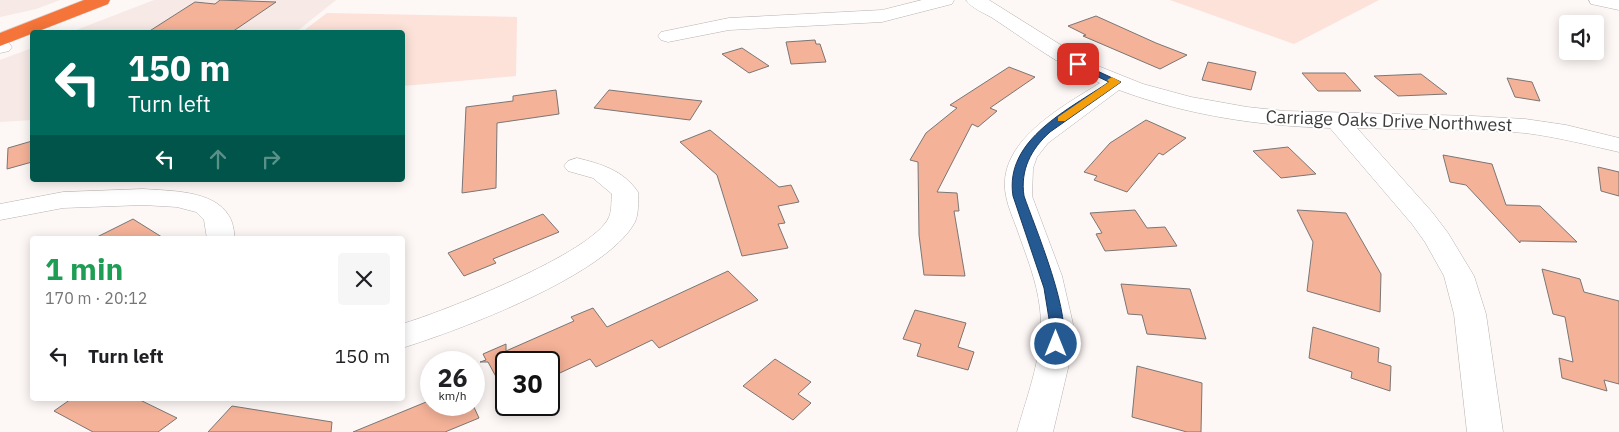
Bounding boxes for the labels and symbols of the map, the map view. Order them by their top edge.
pin [1057,43,1099,85]
street label: Carriage Oaks Drive Northwest [1265,105,1513,136]
position arrow [1029,317,1081,369]
speed limit sign: 30 [495,351,560,416]

